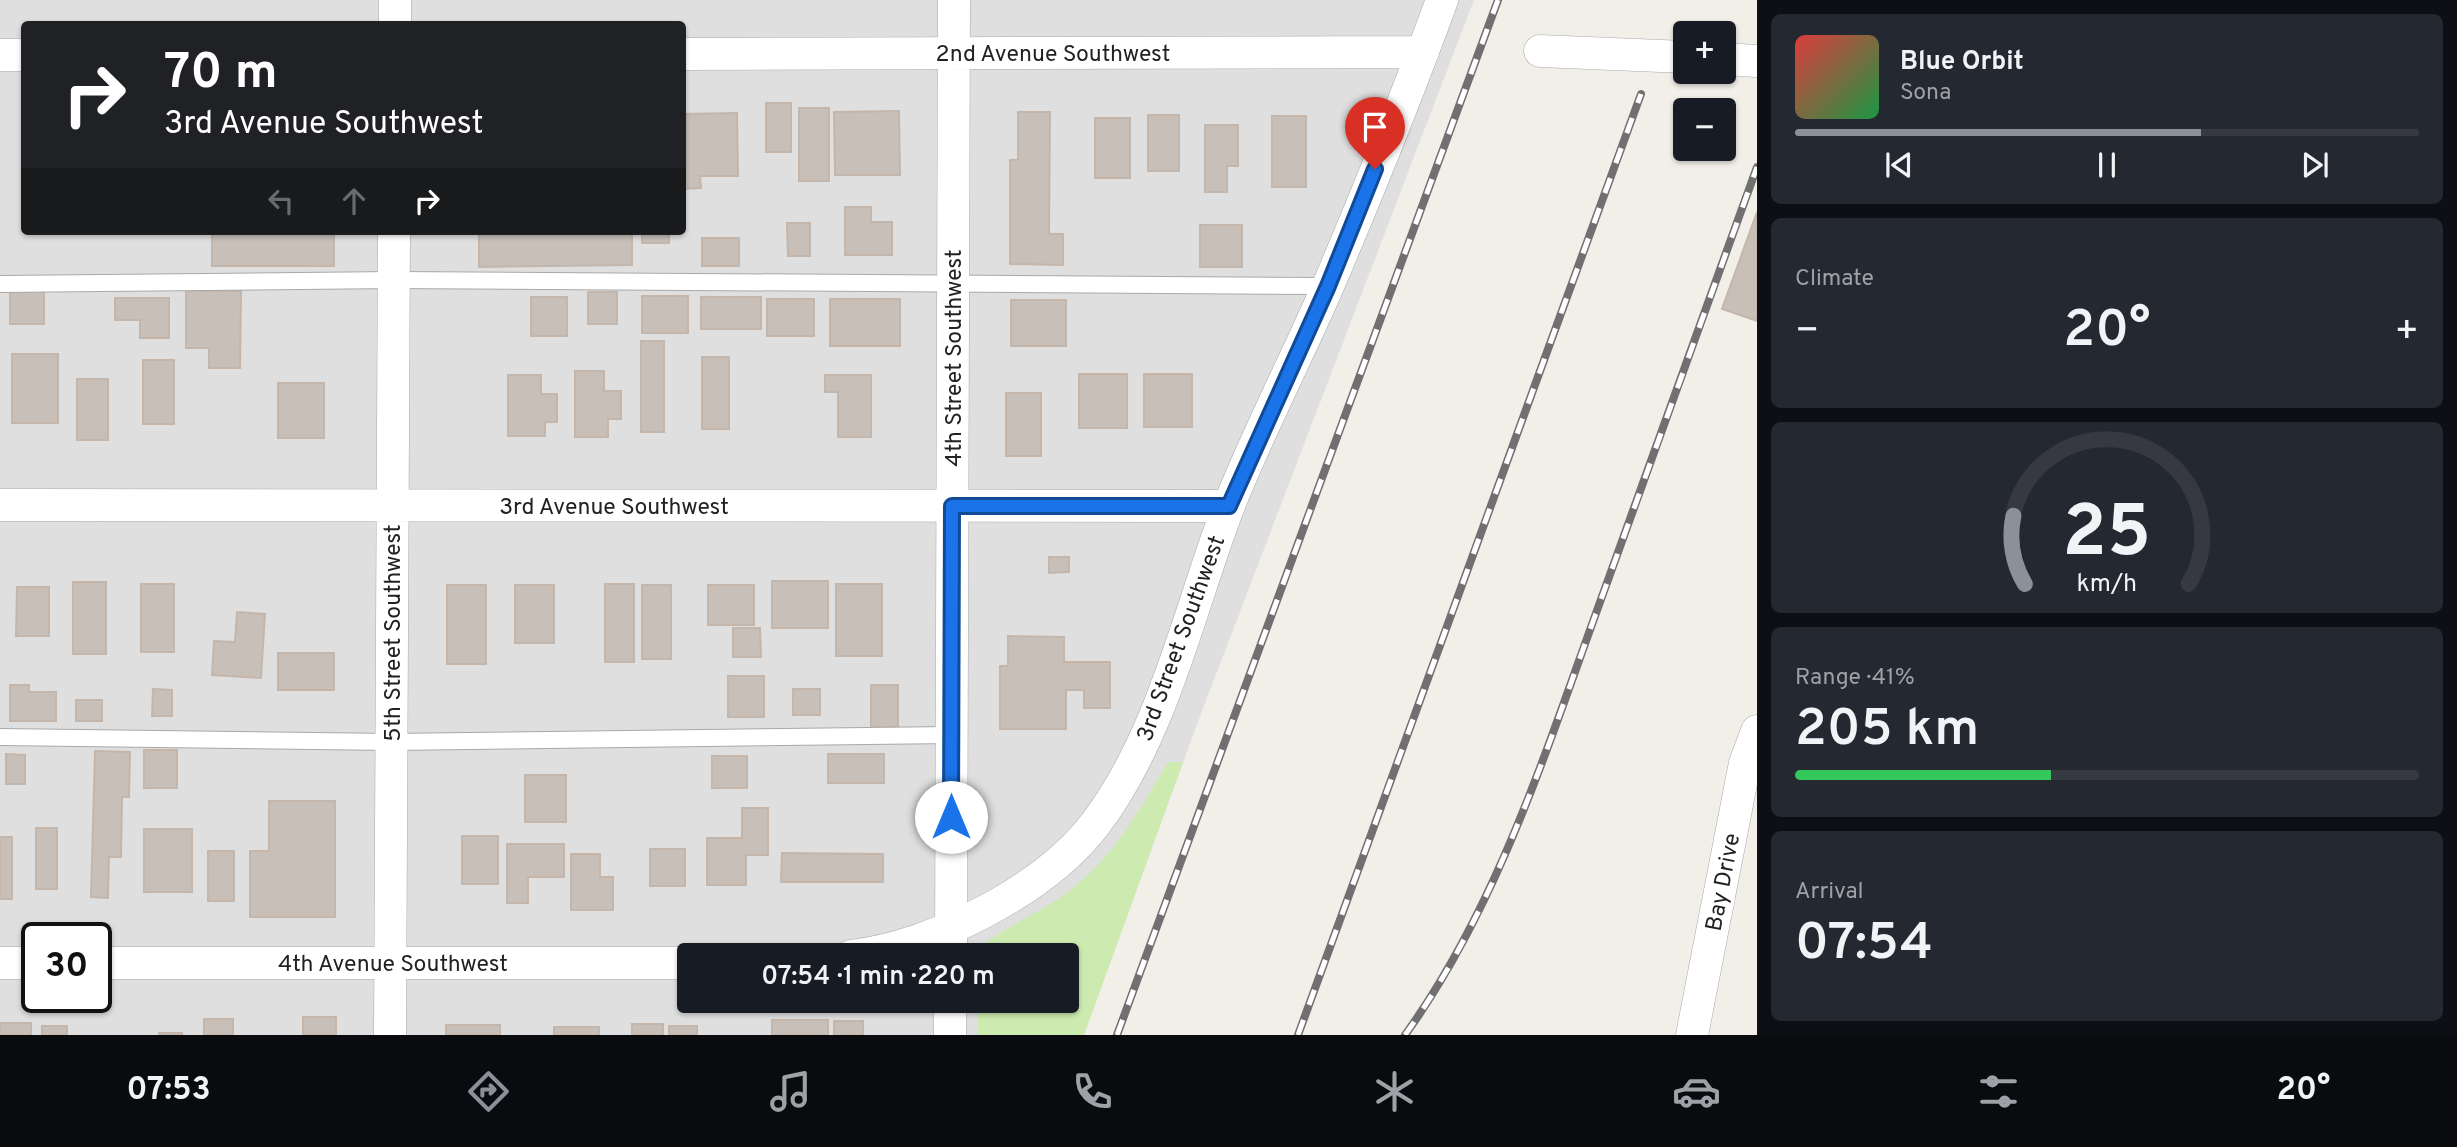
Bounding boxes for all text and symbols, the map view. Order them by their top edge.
map controls [1673,21,1736,161]
button: + [1673,21,1736,84]
street label: 2nd Avenue Southwest [936,41,1170,70]
text: 70 m [164,44,278,106]
text: Blue Orbit [1900,46,2024,79]
icon: right [49,49,140,140]
text: Sona [1900,79,1951,108]
pin [1345,97,1405,169]
button: − [1673,98,1736,161]
text: 3rd Avenue Southwest [164,105,484,145]
icon: arrive [1356,108,1394,146]
icon: previous [1880,146,1918,184]
icon: pause [2088,146,2126,184]
icon: next [2296,146,2334,184]
icon: left [262,182,300,220]
icon: ahead [335,182,373,220]
icon: right [408,182,446,220]
street label: 4th Street Southwest [941,249,970,467]
text: Climate [1795,265,1874,294]
text: 20° [2063,299,2151,365]
text: − [1795,308,1820,357]
text: + [2394,308,2419,357]
text: 25 [2063,490,2152,582]
street label: 3rd Avenue Southwest [499,494,729,523]
street label: 5th Street Southwest [380,524,409,742]
street label: 3rd Street Southwest [1132,532,1233,746]
text: km/h [2077,568,2137,600]
text: Range · 41% [1795,664,1915,693]
text: 205 km [1795,698,1979,764]
position arrow [914,780,988,854]
street label: Bay Drive [1701,831,1748,934]
text: Arrival [1795,878,1864,907]
text: 07:54 [1795,912,1933,978]
speed limit sign: 30 [21,922,112,1013]
street label: 4th Avenue Southwest [278,951,508,980]
text: 07:54 · 1 min · 220 m [761,961,995,994]
icon: directions [464,1067,513,1116]
icon: music [766,1067,815,1116]
icon: phone [1068,1067,1117,1116]
icon: climate [1370,1067,1419,1116]
icon: car [1672,1067,1721,1116]
icon: filters [1974,1067,2023,1116]
text: 07:53 [127,1071,211,1111]
text: 20° [2276,1071,2330,1111]

